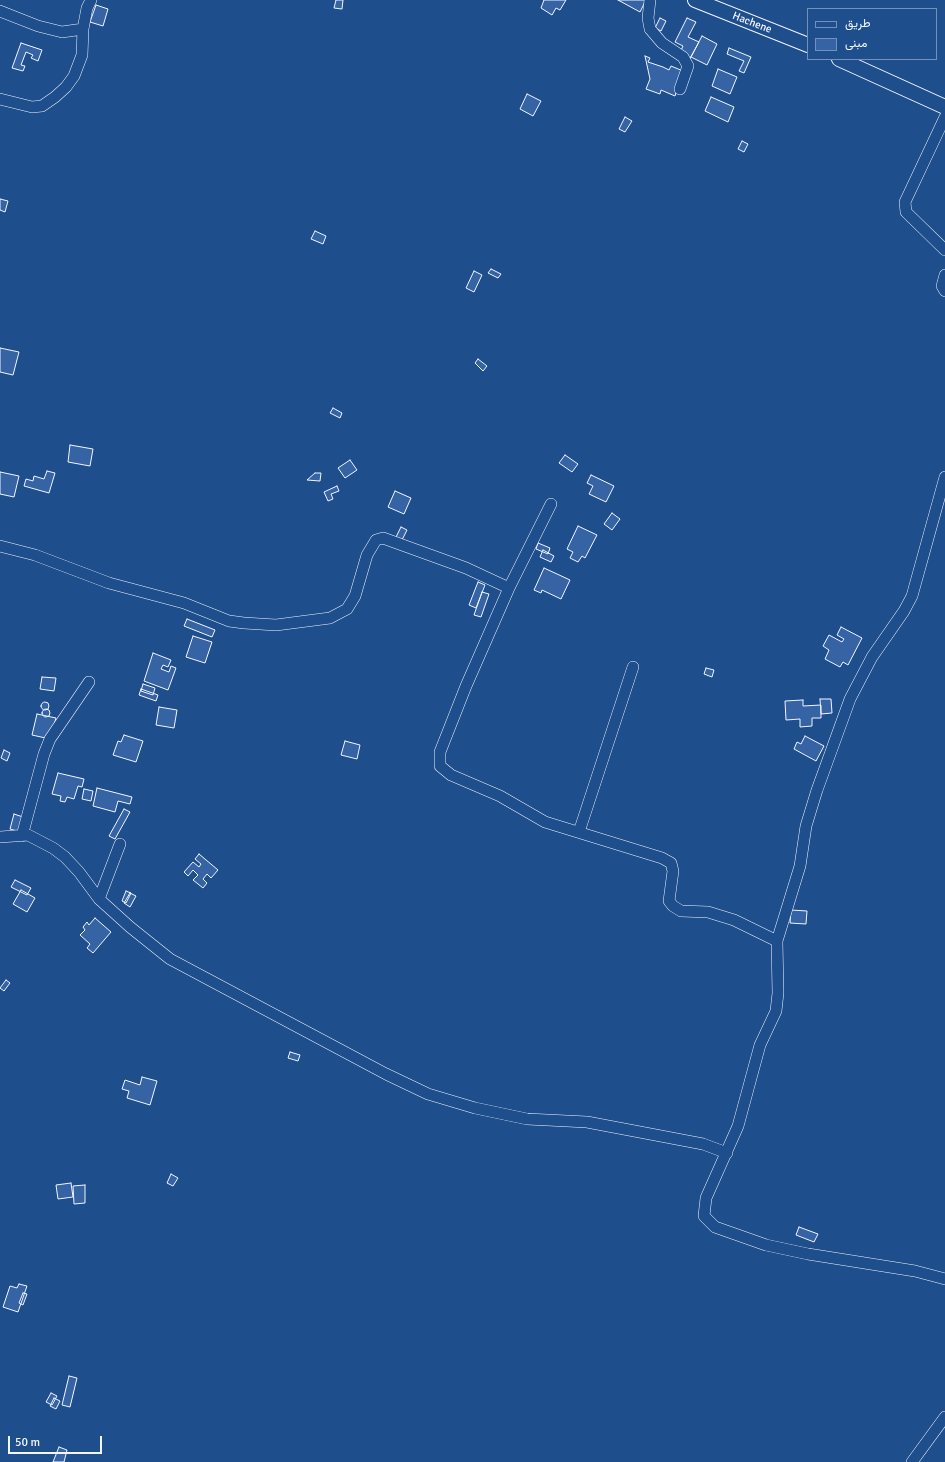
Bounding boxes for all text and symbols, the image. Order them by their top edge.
legend [807,8,937,60]
street label: Hachene [730,9,774,37]
text: طريق [845,16,870,31]
text: مبنى [845,36,867,51]
scale bar [10,1428,104,1454]
text: 50 m [15,1435,40,1450]

